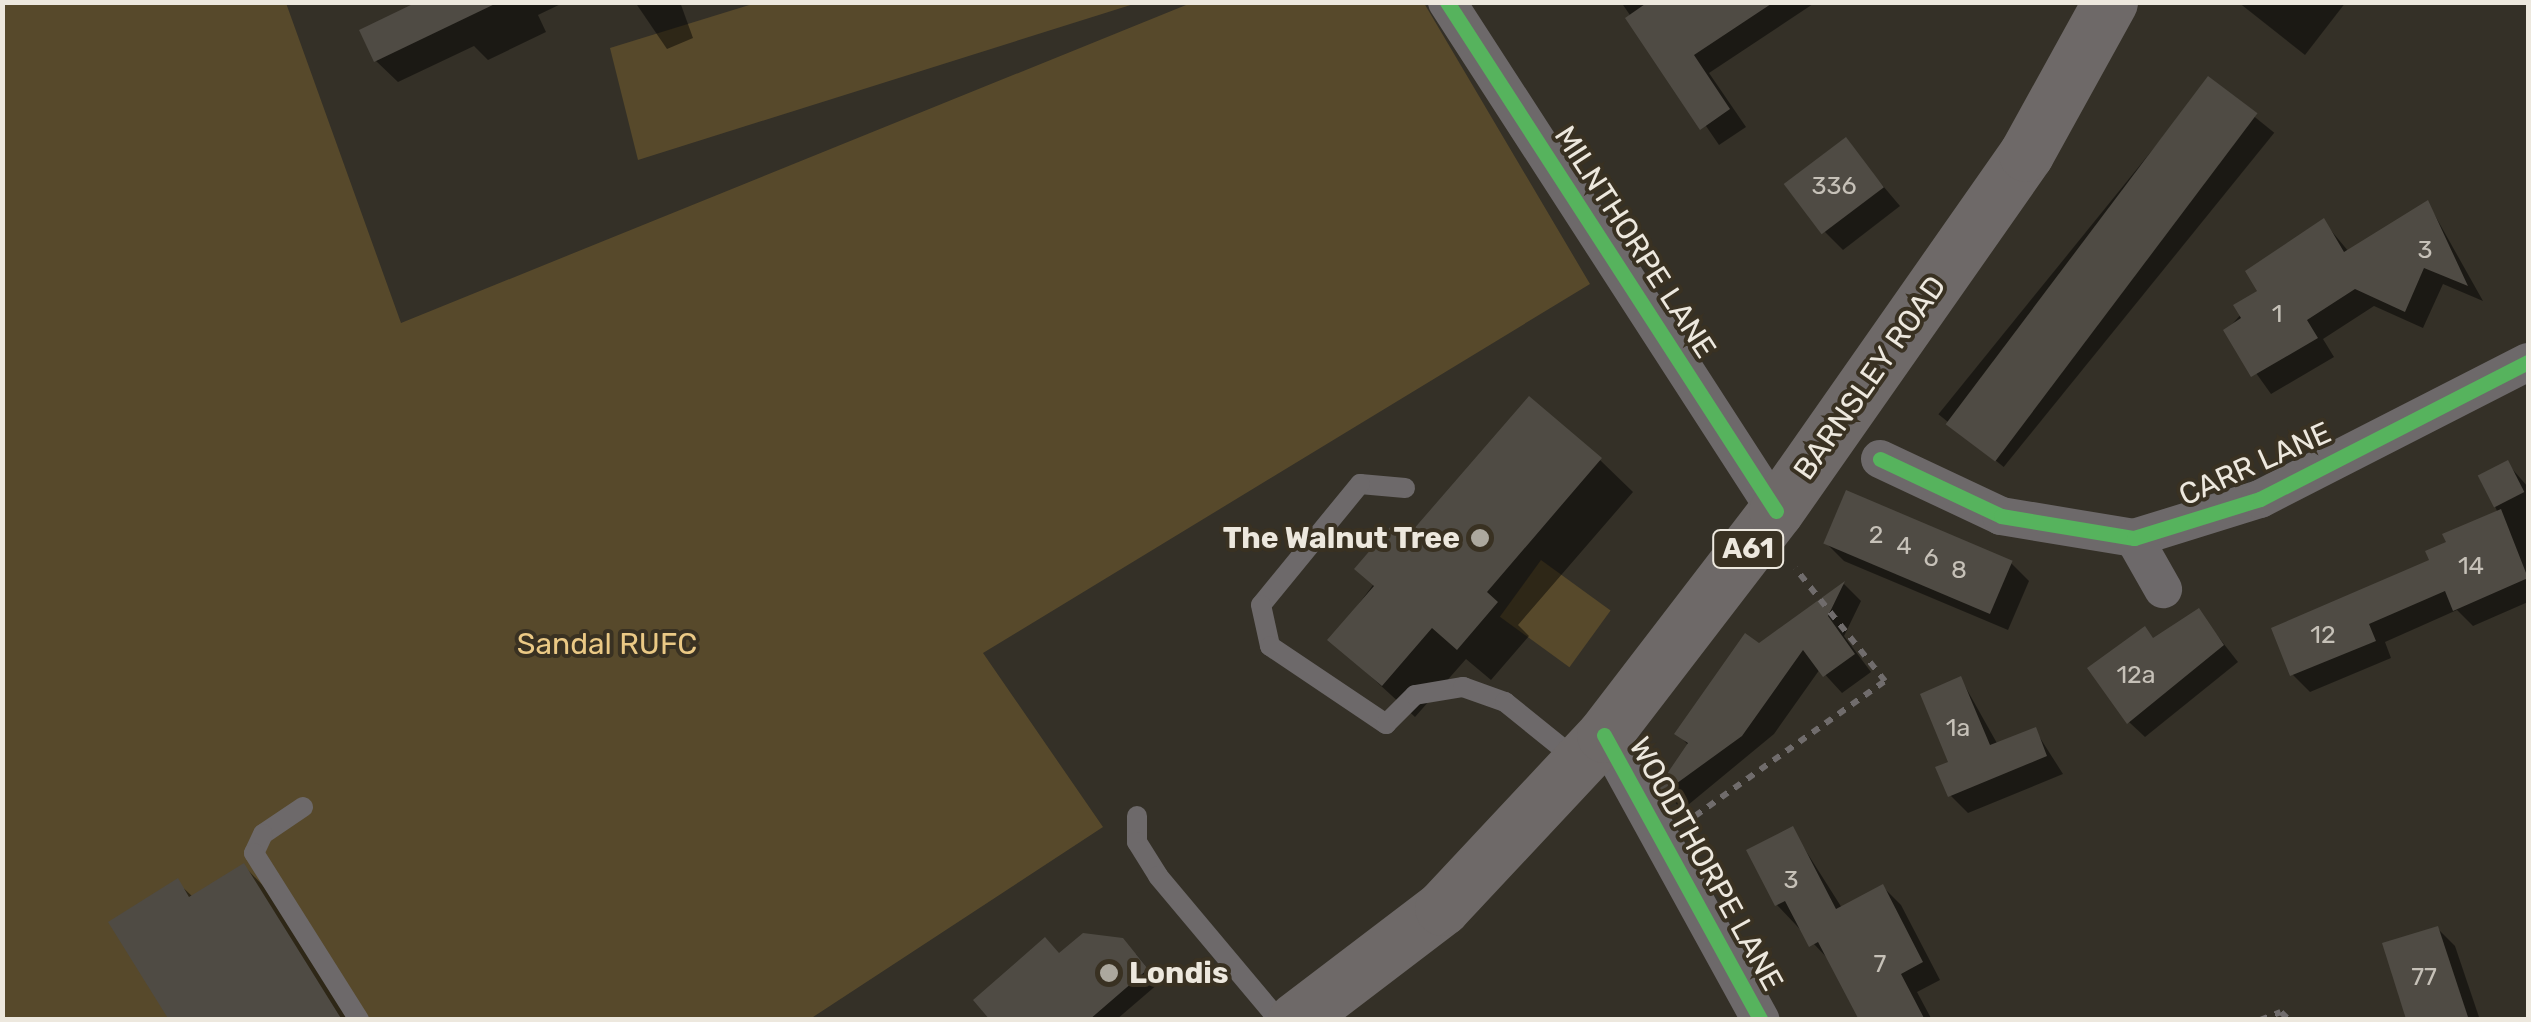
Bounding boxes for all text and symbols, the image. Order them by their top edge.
street label: MILNTHORPE LANE [1547,119,1723,365]
house number: 336 [1811,171,1857,201]
house number: 3 [2417,235,2433,265]
street label: BARNSLEY ROAD [1786,269,1954,487]
house number: 1 [2272,299,2282,329]
street label: CARR LANE [2173,415,2337,513]
place label: The Walnut Tree [1222,520,1460,556]
house number: 2 [1869,520,1883,550]
road number: A61 [1710,526,1786,572]
marker: The Walnut Tree [1469,527,1491,549]
house number: 4 [1896,531,1912,561]
house number: 6 [1923,543,1939,573]
house number: 14 [2458,551,2484,581]
house number: 8 [1951,555,1967,585]
house number: 12 [2310,620,2336,650]
park label: Sandal RUFC [517,626,697,662]
house number: 12a [2116,660,2156,690]
house number: 1a [1946,713,1970,743]
street label: WOODTHORPE LANE [1621,731,1791,997]
house number: 3 [1783,865,1799,895]
house number: 7 [1874,949,1886,979]
place label: Londis [1129,955,1228,991]
marker: Londis [1098,962,1120,984]
house number: 77 [2411,962,2437,992]

